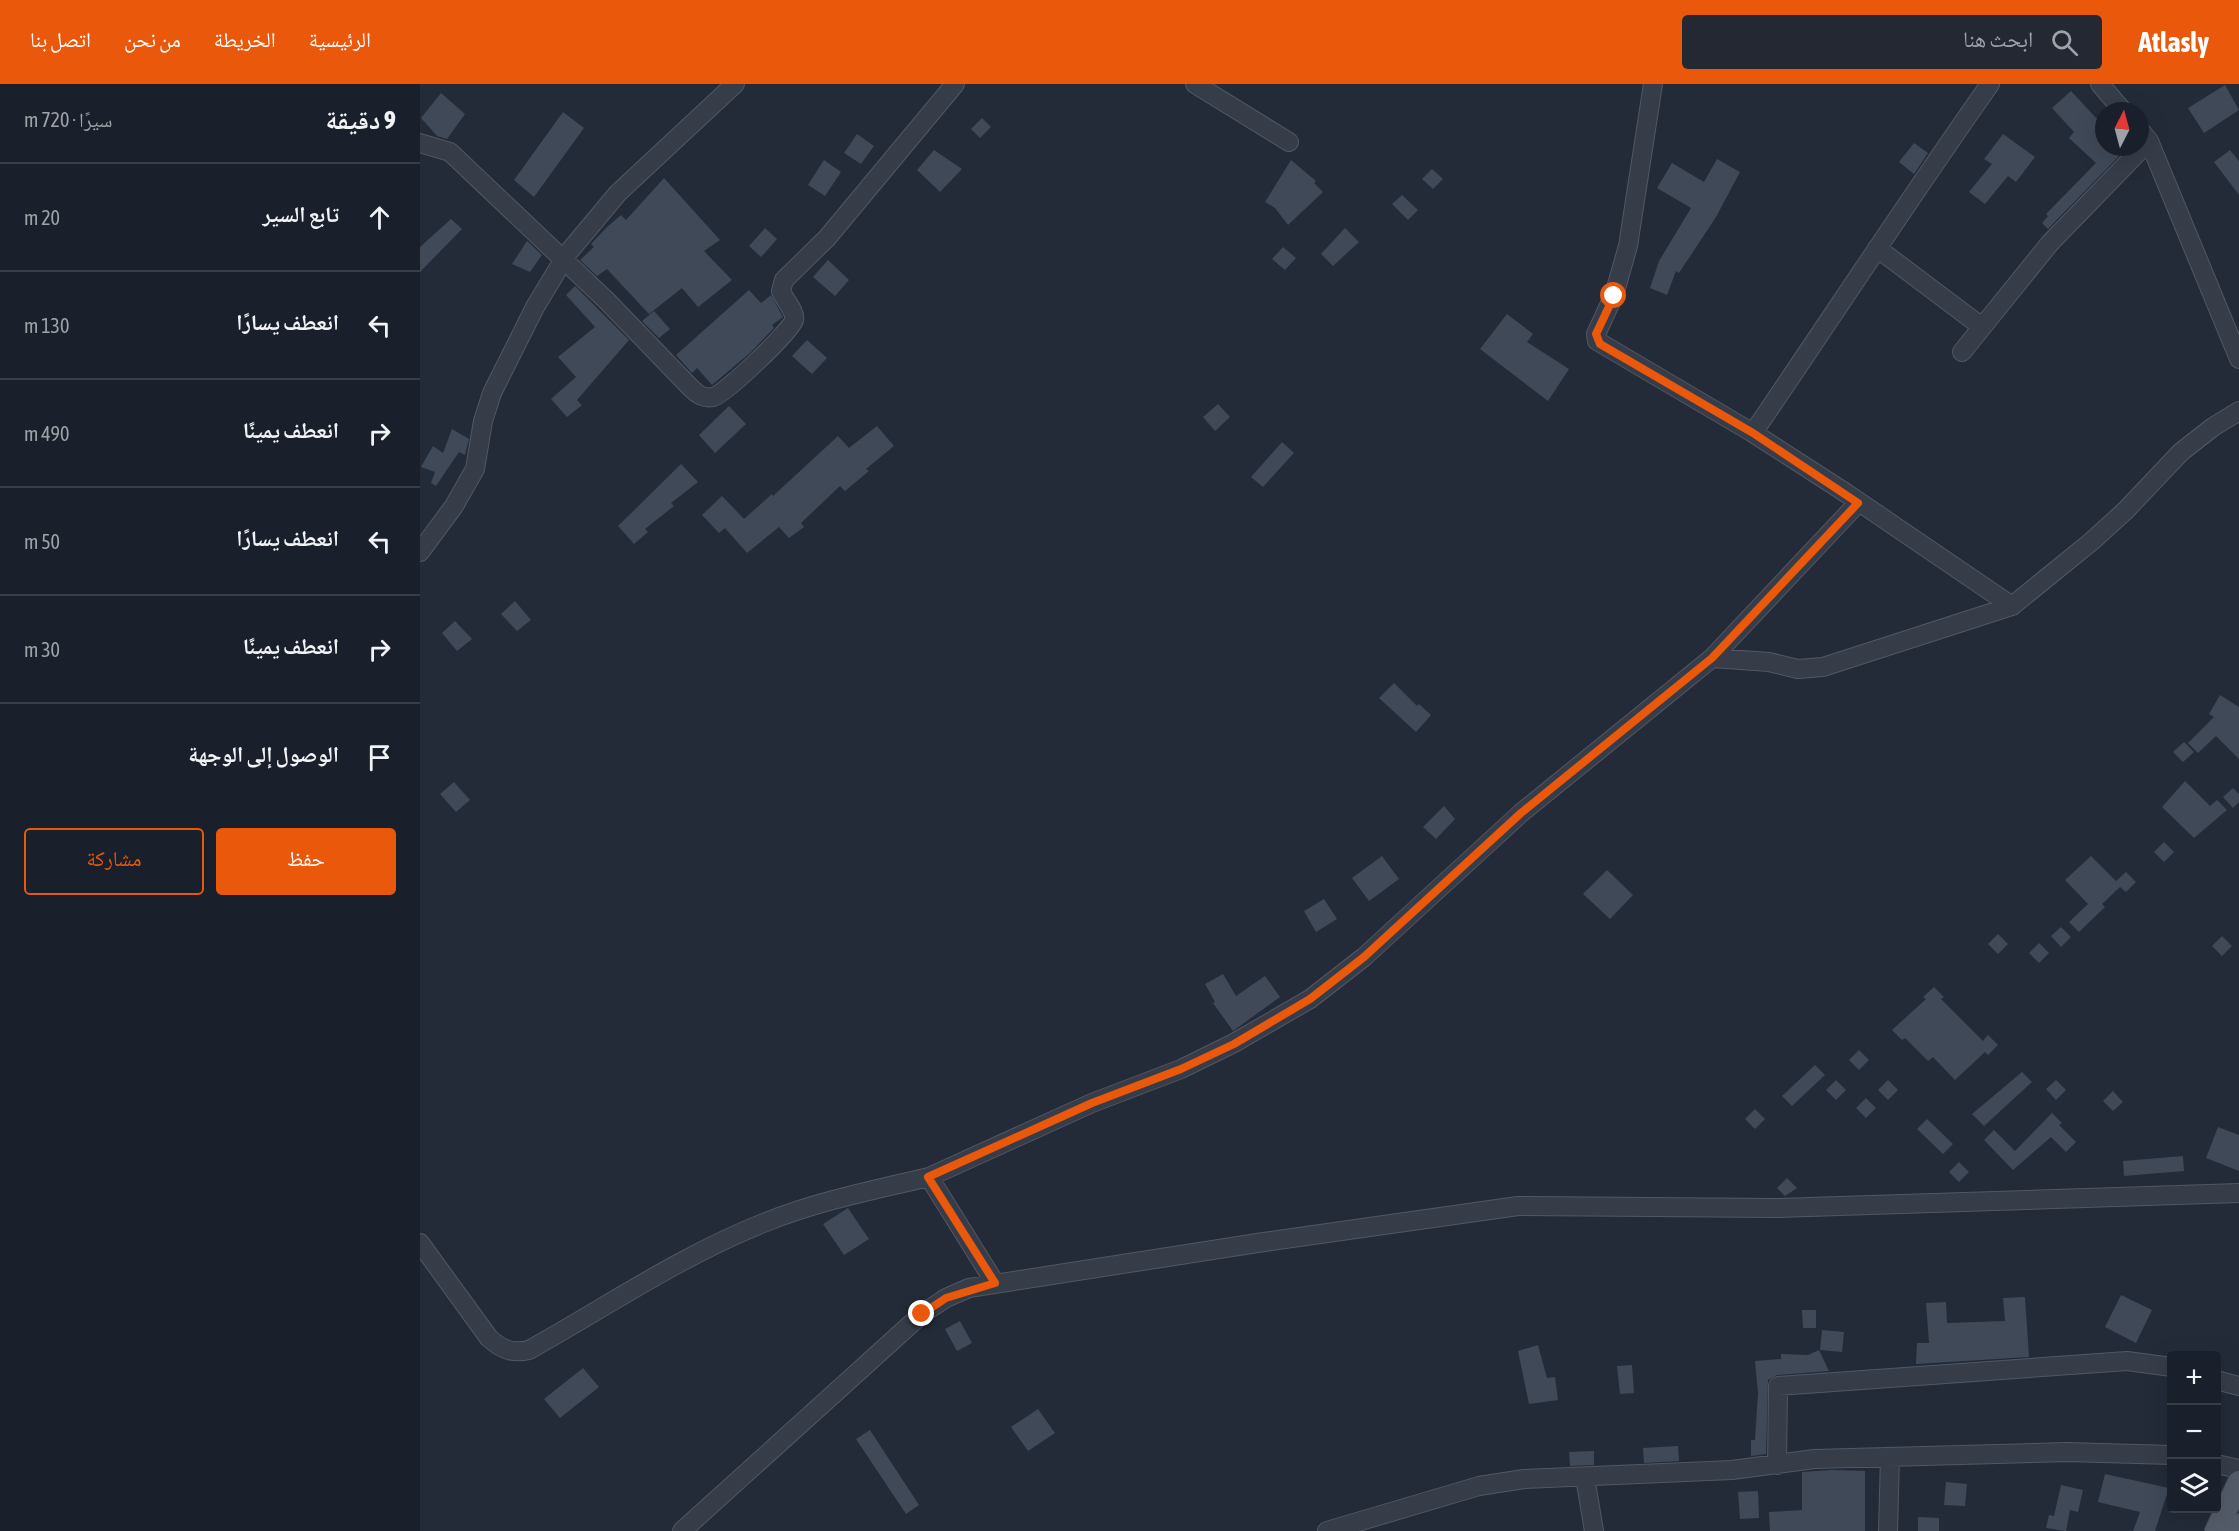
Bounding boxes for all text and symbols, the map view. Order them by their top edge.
search box [1682,15,2102,69]
text: ابحث هنا [1963,26,2033,52]
icon: search [2048,26,2081,59]
text: Atlasly [2138,26,2209,58]
text: اتصل بنا [30,27,91,51]
text: من نحن [124,27,181,51]
text: الخريطة [214,27,276,51]
text: الرئيسية [309,27,371,51]
north arrow [2095,102,2149,156]
text: 9 دقيقة [326,105,396,135]
text: سيرًا · 720 m [24,108,112,131]
text: تابع السير [263,201,339,227]
icon: ahead [363,201,396,234]
text: 20 m [24,206,60,229]
route start [1600,282,1626,308]
text: انعطف يسارًا [236,309,339,335]
icon: left [363,309,396,342]
text: 130 m [24,314,69,337]
text: انعطف يمينًا [243,417,339,443]
icon: right [363,417,396,450]
text: 490 m [24,422,69,445]
text: انعطف يسارًا [236,525,339,551]
icon: left [363,525,396,558]
text: 50 m [24,530,60,553]
text: انعطف يمينًا [243,633,339,659]
icon: right [363,633,396,666]
text: 30 m [24,638,60,661]
text: الوصول إلى الوجهة [188,741,339,767]
icon: arrive [363,741,396,774]
button: مشاركة [24,828,204,895]
button: حفظ [216,828,396,895]
route end [908,1300,934,1326]
map controls [2167,1351,2221,1513]
button: + [2167,1351,2221,1405]
button: − [2167,1405,2221,1459]
button: layers [2167,1459,2221,1513]

